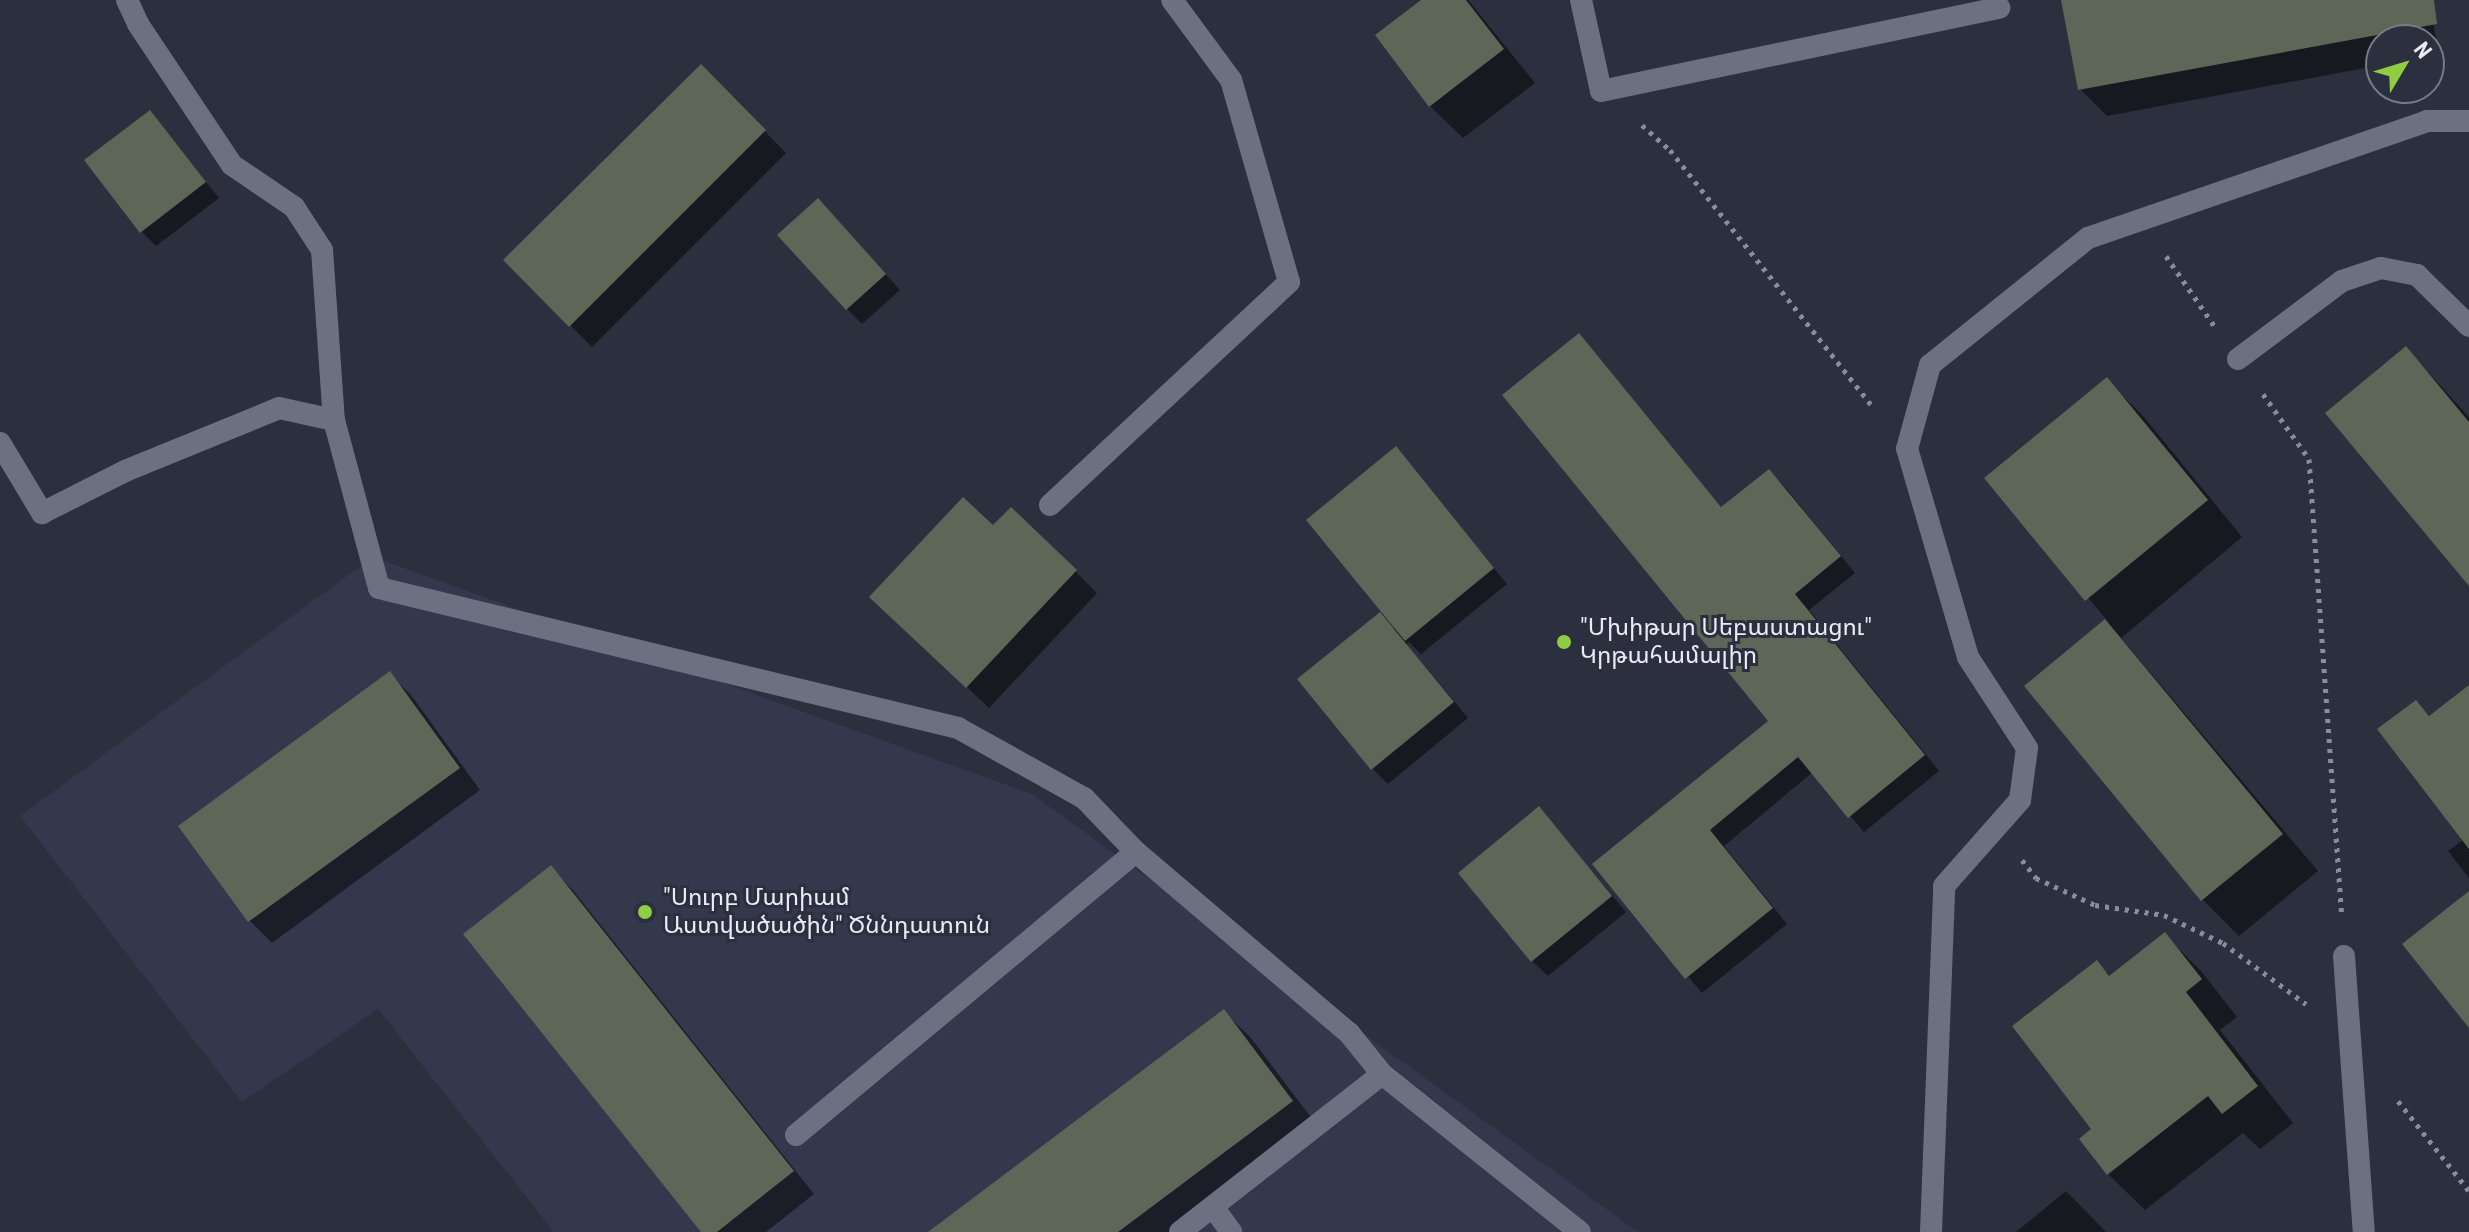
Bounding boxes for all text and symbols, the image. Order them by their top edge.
north arrow [2365,24,2445,104]
text: N [2409,37,2437,63]
place label: "Մխիթար Սեբաստացու" Կրթահամալիր [1580,614,1872,670]
marker: "Մխիթար Սեբաստացու" Կրթահամալիր [1555,633,1573,651]
place label: "Սուրբ Մարիամ Աստվածածին" Ծննդատուն [663,884,990,940]
marker: "Սուրբ Մարիամ Աստվածածին" Ծննդատուն [634,901,656,923]

